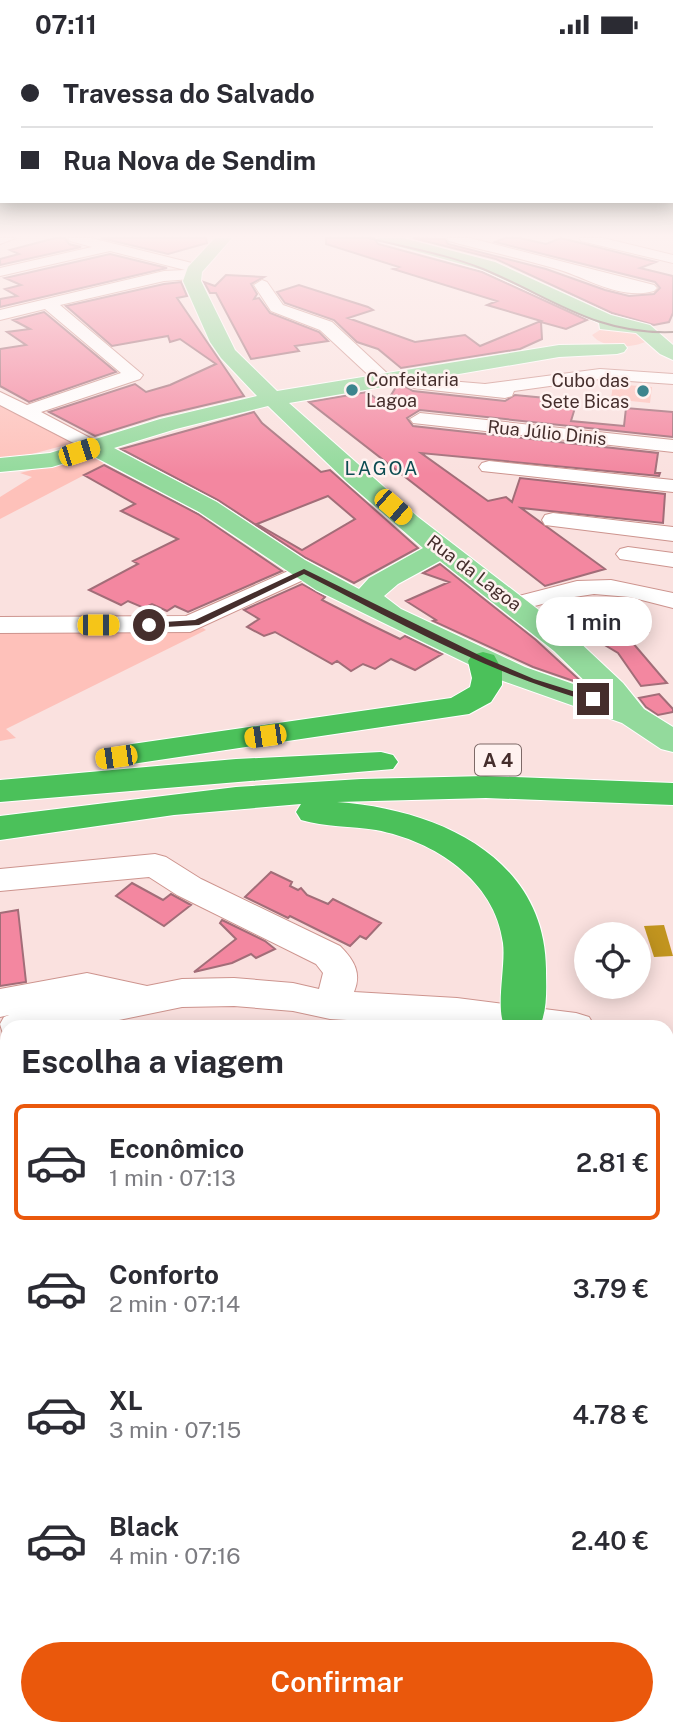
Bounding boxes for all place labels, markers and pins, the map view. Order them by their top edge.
place label: Confeitaria Lagoa [366,369,459,411]
place label: Cubo das Sete Bicas [541,370,629,412]
marker: Confeitaria Lagoa [344,382,360,398]
marker: Cubo das Sete Bicas [635,383,651,399]

